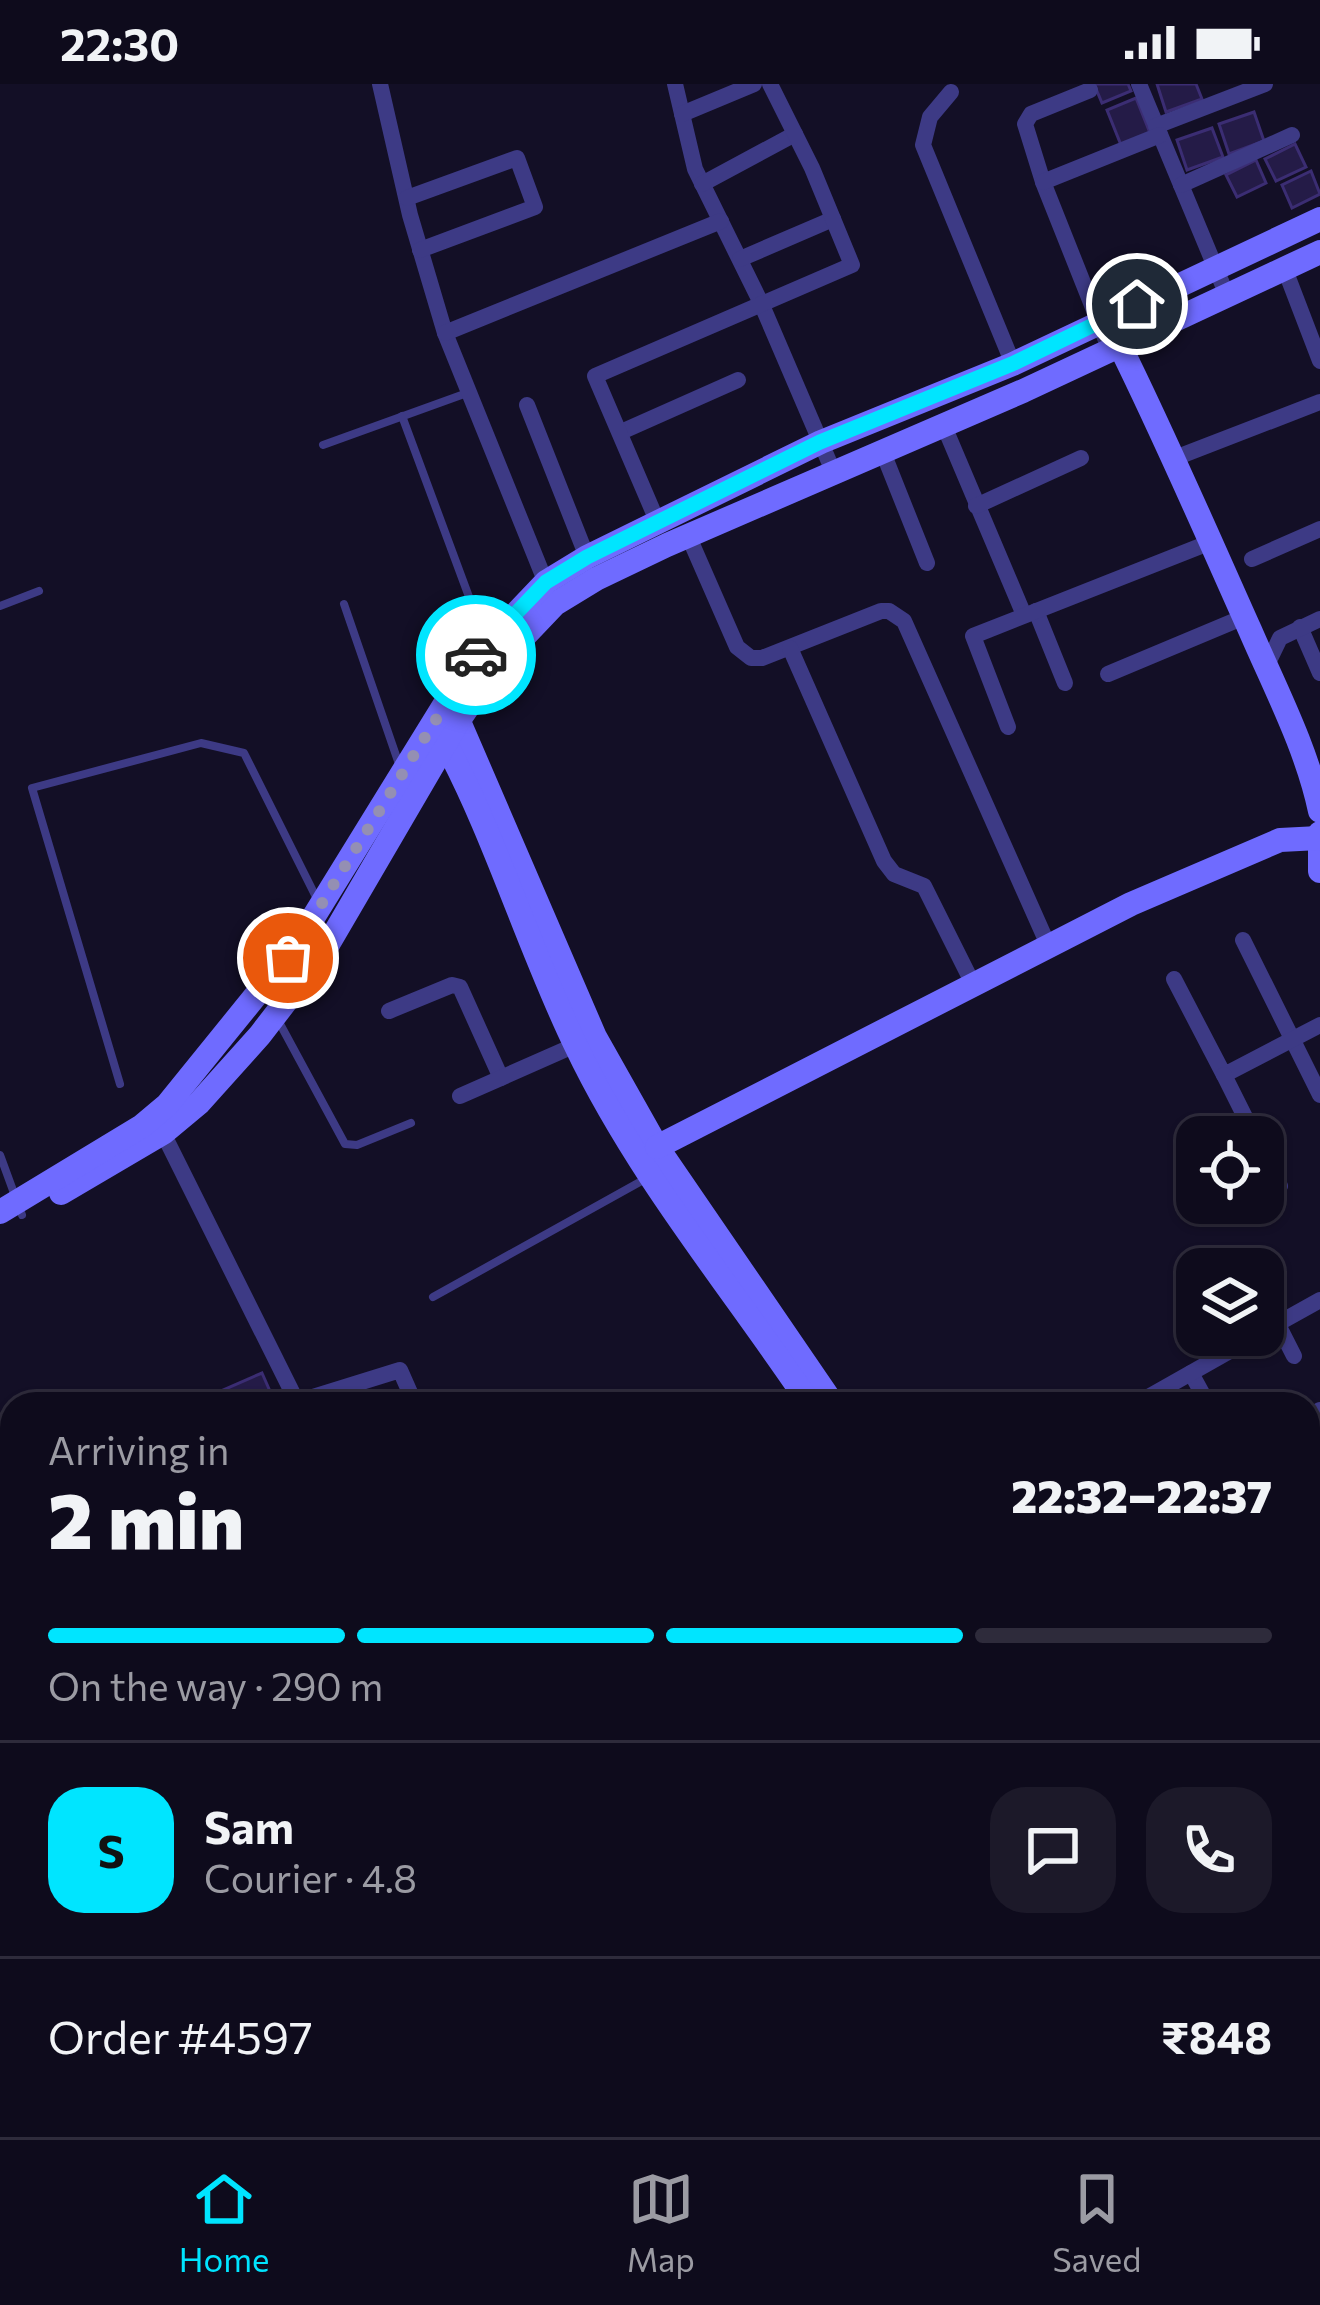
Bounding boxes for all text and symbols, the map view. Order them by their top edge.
text: 22:30 [60,15,179,70]
pin [1086,253,1188,355]
icon: home [1104,271,1170,337]
courier [416,595,536,715]
icon: car [443,622,509,688]
pin [237,907,339,1009]
icon: bag [255,925,321,991]
map controls [1176,1116,1284,1356]
button: locate [1176,1116,1284,1224]
button: layers [1176,1248,1284,1356]
text: Arriving in [48,1425,229,1473]
text: 22:32–22:37 [1011,1467,1272,1522]
text: 2 min [48,1470,244,1565]
text: On the way · 290 m [48,1661,383,1709]
button: chat [990,1787,1116,1913]
button: phone [1146,1787,1272,1913]
text: Sam [204,1798,294,1853]
text: S [97,1822,125,1877]
text: Courier · 4.8 [204,1853,417,1901]
text: Order #4597 [48,2008,313,2063]
text: ₹848 [1161,2008,1272,2063]
tab: Home [179,2166,269,2279]
tab: Map [627,2166,695,2279]
tab: Saved [1052,2166,1141,2279]

